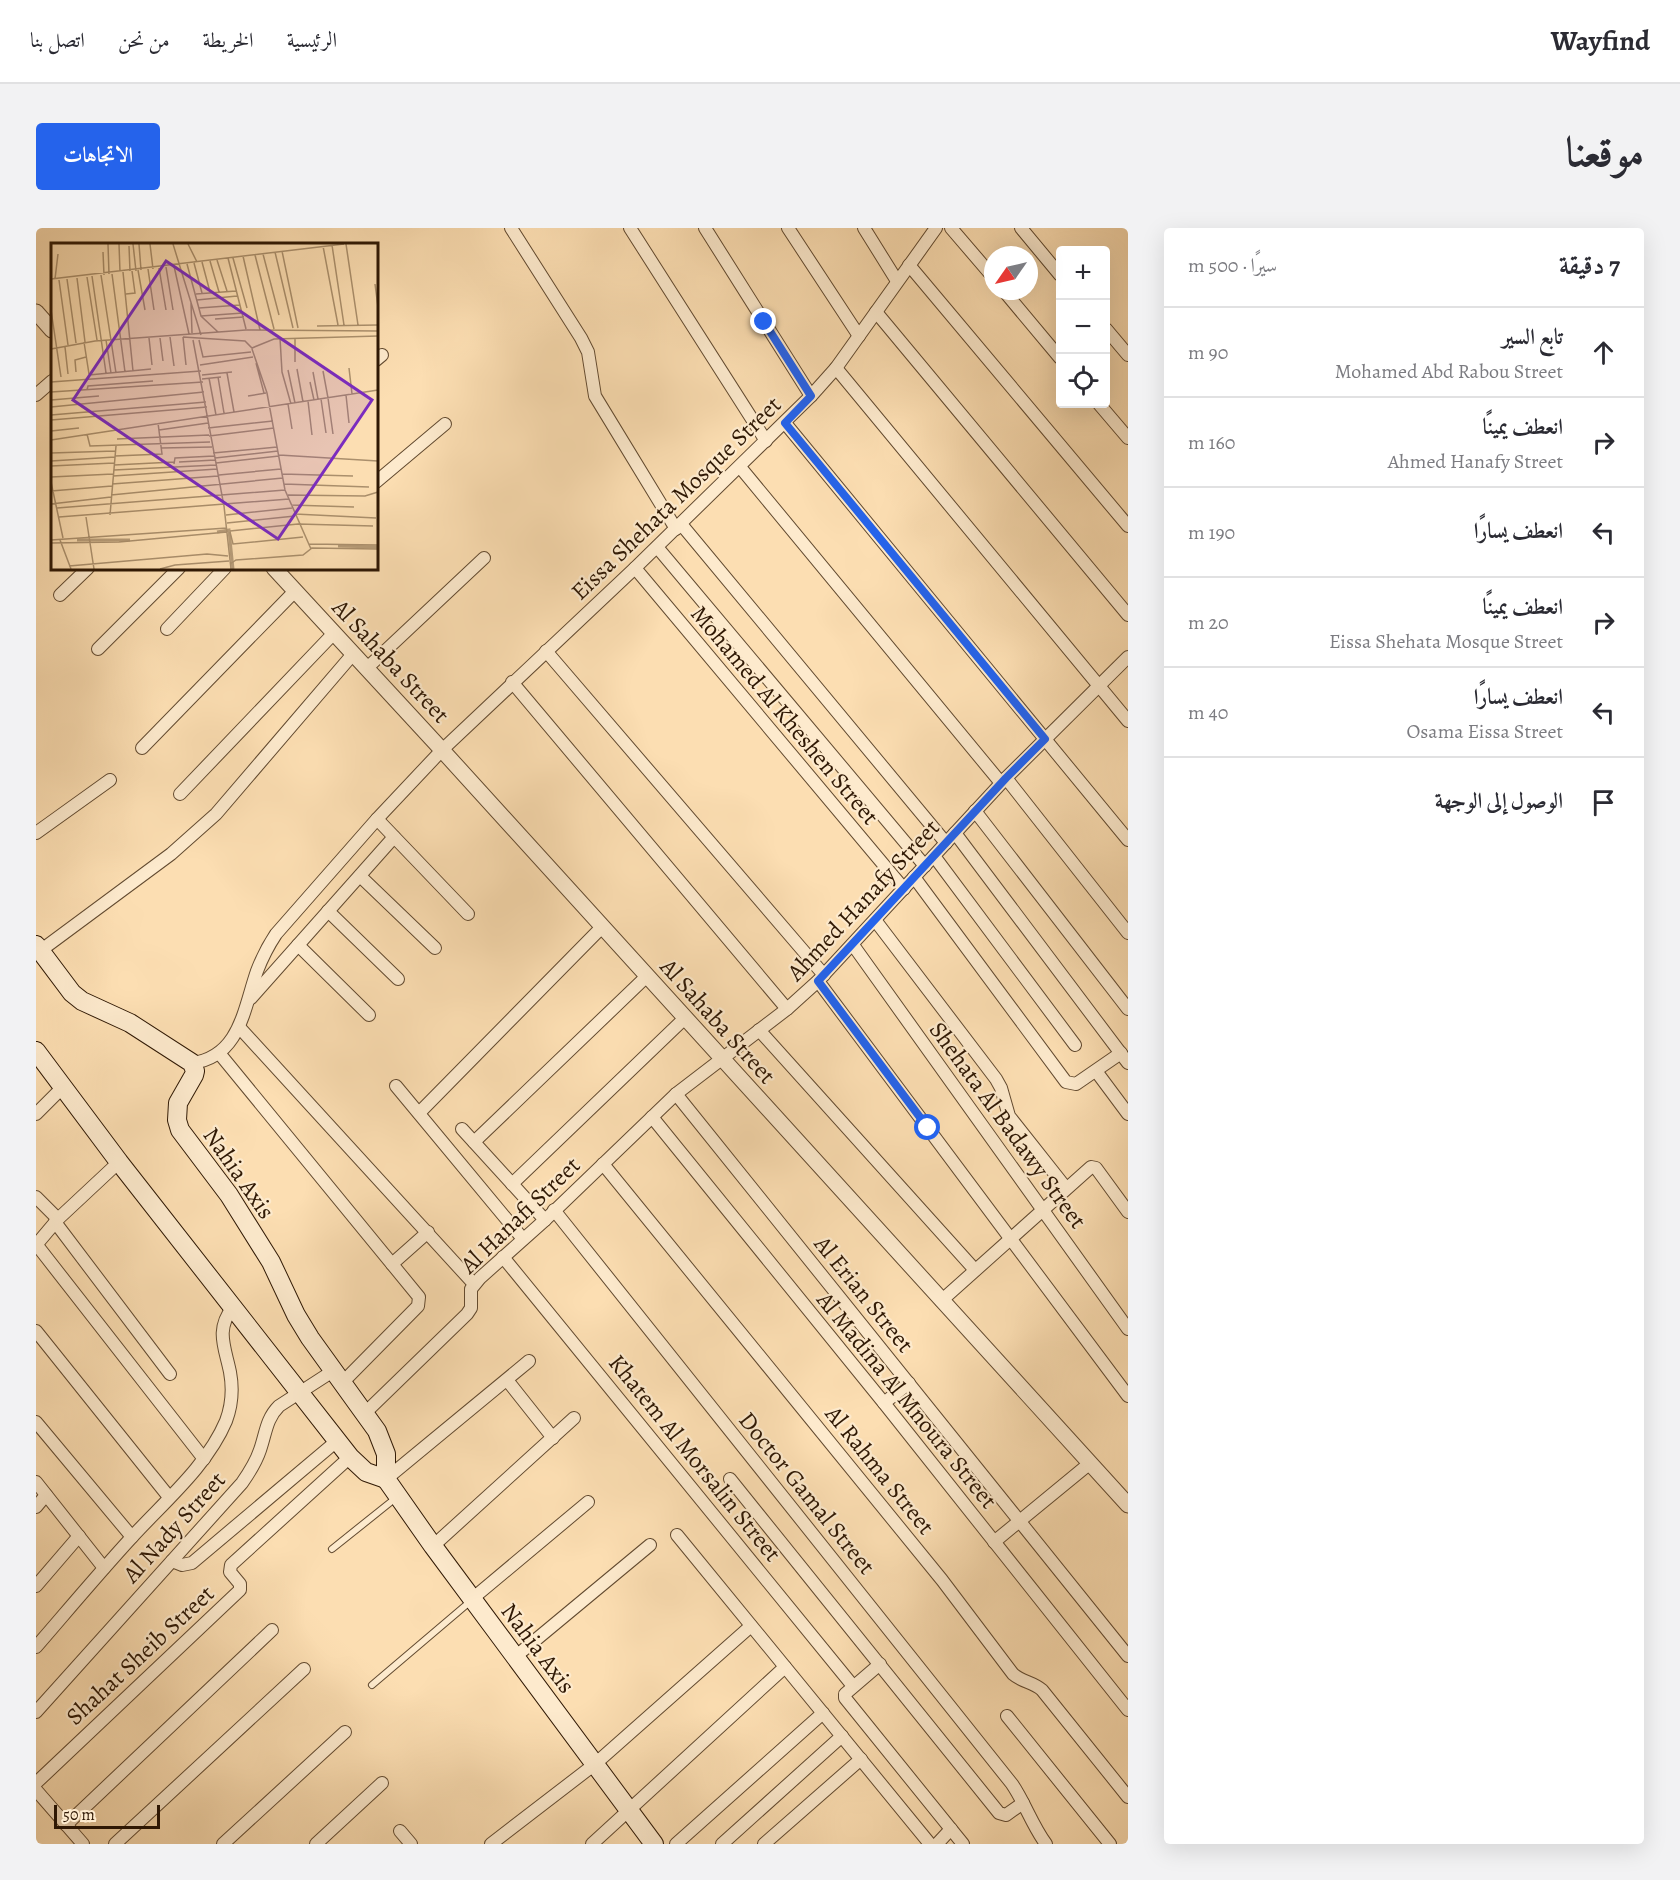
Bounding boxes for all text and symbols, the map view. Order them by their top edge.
text: Wayfind [1551,22,1650,60]
text: اتصل بنا [30,26,85,54]
text: من نحن [118,26,170,54]
text: الخريطة [203,26,254,54]
text: الرئيسية [287,26,337,54]
button: الاتجاهات [36,123,160,190]
text: موقعنا [1566,123,1644,180]
inset map [51,243,378,570]
north arrow [984,246,1038,300]
map controls [1056,246,1110,408]
button: + [1056,246,1110,300]
text: 7 دقيقة [1559,248,1620,283]
text: سيرًا · 500 m [1188,252,1277,279]
button: − [1056,300,1110,354]
route end [750,308,776,334]
text: تابع السير [1502,322,1563,352]
icon: ahead [1587,336,1620,369]
text: 90 m [1188,339,1228,366]
button: locate [1056,354,1110,408]
text: Mohamed Abd Rabou Street [1335,358,1563,385]
street label: Eissa Shehata Mosque Street [564,389,788,607]
text: انعطف يمينًا [1483,412,1563,442]
icon: right [1587,426,1620,459]
text: 160 m [1188,429,1235,456]
text: Ahmed Hanafy Street [1388,448,1563,475]
text: انعطف يسارًا [1474,516,1563,546]
icon: left [1587,516,1620,549]
text: 190 m [1188,519,1235,546]
street label: Al Sahaba Street [324,591,457,730]
text: انعطف يمينًا [1483,592,1563,622]
street label: Mohamed Al Kheshen Street [684,599,886,831]
icon: right [1587,606,1620,639]
text: 20 m [1188,609,1229,636]
text: Eissa Shehata Mosque Street [1329,628,1563,655]
text: انعطف يسارًا [1474,682,1563,712]
icon: left [1587,696,1620,729]
text: 40 m [1188,699,1228,726]
text: Osama Eissa Street [1406,718,1563,745]
text: الوصول إلى الوجهة [1435,786,1563,816]
icon: arrive [1587,786,1620,819]
street label: Ahmed Hanafy Street [779,812,946,989]
street label: Al Sahaba Street [652,951,783,1091]
street label: Shehata Al Badawy Street [922,1015,1094,1235]
route start [914,1114,940,1140]
street label: Nahia Axis [196,1121,282,1225]
street label: Al Hanafi Street [452,1150,587,1281]
street label: Al Erian Street [806,1228,921,1359]
street label: Al Madina Al Mnoura Street [809,1284,1005,1515]
street label: Khatem Al Morsalin Street [601,1348,789,1568]
street label: Al Rahma Street [817,1398,942,1541]
street label: Doctor Gamal Street [731,1405,883,1581]
street label: Al Nady Street [115,1464,233,1590]
street label: Shahat Sheib Street [59,1578,221,1732]
street label: Nahia Axis [494,1596,582,1700]
scale bar [54,1802,160,1830]
text: 50 m [63,1804,95,1826]

